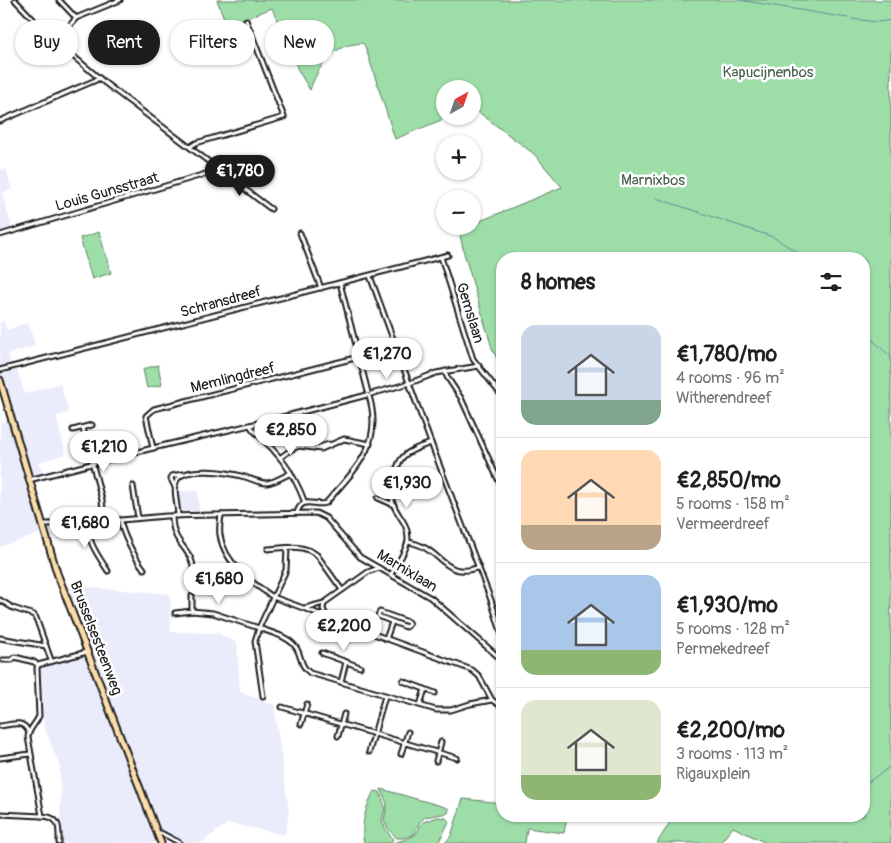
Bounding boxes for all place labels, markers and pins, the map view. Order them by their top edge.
pin: €1,780 [199,154,281,197]
pin: €1,270 [346,338,428,380]
pin: €2,850 [250,414,332,456]
pin: €1,210 [63,430,145,473]
pin: €1,930 [366,466,448,509]
pin: €1,680 [44,506,126,549]
pin: €1,680 [178,562,260,605]
pin: €2,200 [303,610,385,652]

